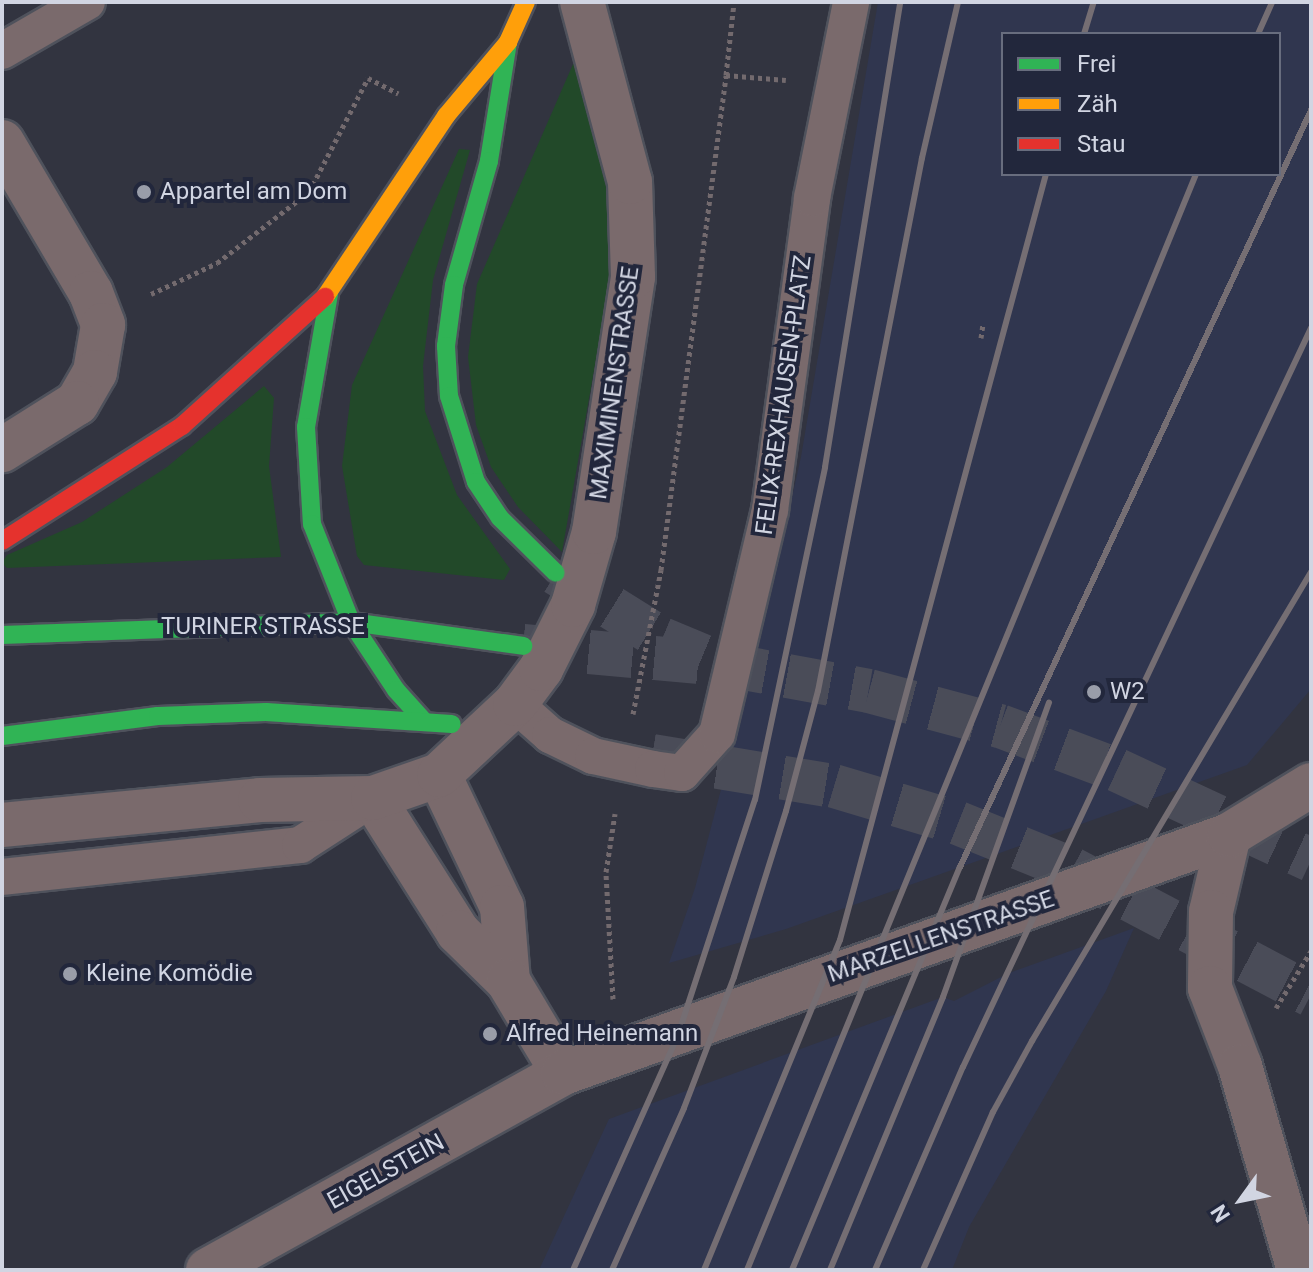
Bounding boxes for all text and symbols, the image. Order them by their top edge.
legend [1001,32,1281,176]
text: Frei [1077,50,1116,78]
text: Zäh [1077,90,1118,118]
text: Stau [1077,130,1125,158]
place label: Appartel am Dom [160,178,347,206]
marker: Appartel am Dom [135,183,153,201]
street label: FELIX-REXHAUSEN-PLATZ [750,253,818,537]
street label: MAXIMINENSTRASSE [584,265,646,501]
street label: TURINER STRASSE [161,613,365,641]
place label: W2 [1110,678,1145,706]
marker: W2 [1085,683,1103,701]
street label: MARZELLENSTRASSE [824,885,1058,989]
place label: Kleine Komödie [86,960,253,988]
marker: Kleine Komödie [61,965,79,983]
place label: Alfred Heinemann [506,1020,698,1048]
marker: Alfred Heinemann [481,1025,499,1043]
street label: EIGELSTEIN [323,1128,449,1216]
north arrow [1201,1160,1281,1240]
text: N [1206,1200,1235,1227]

